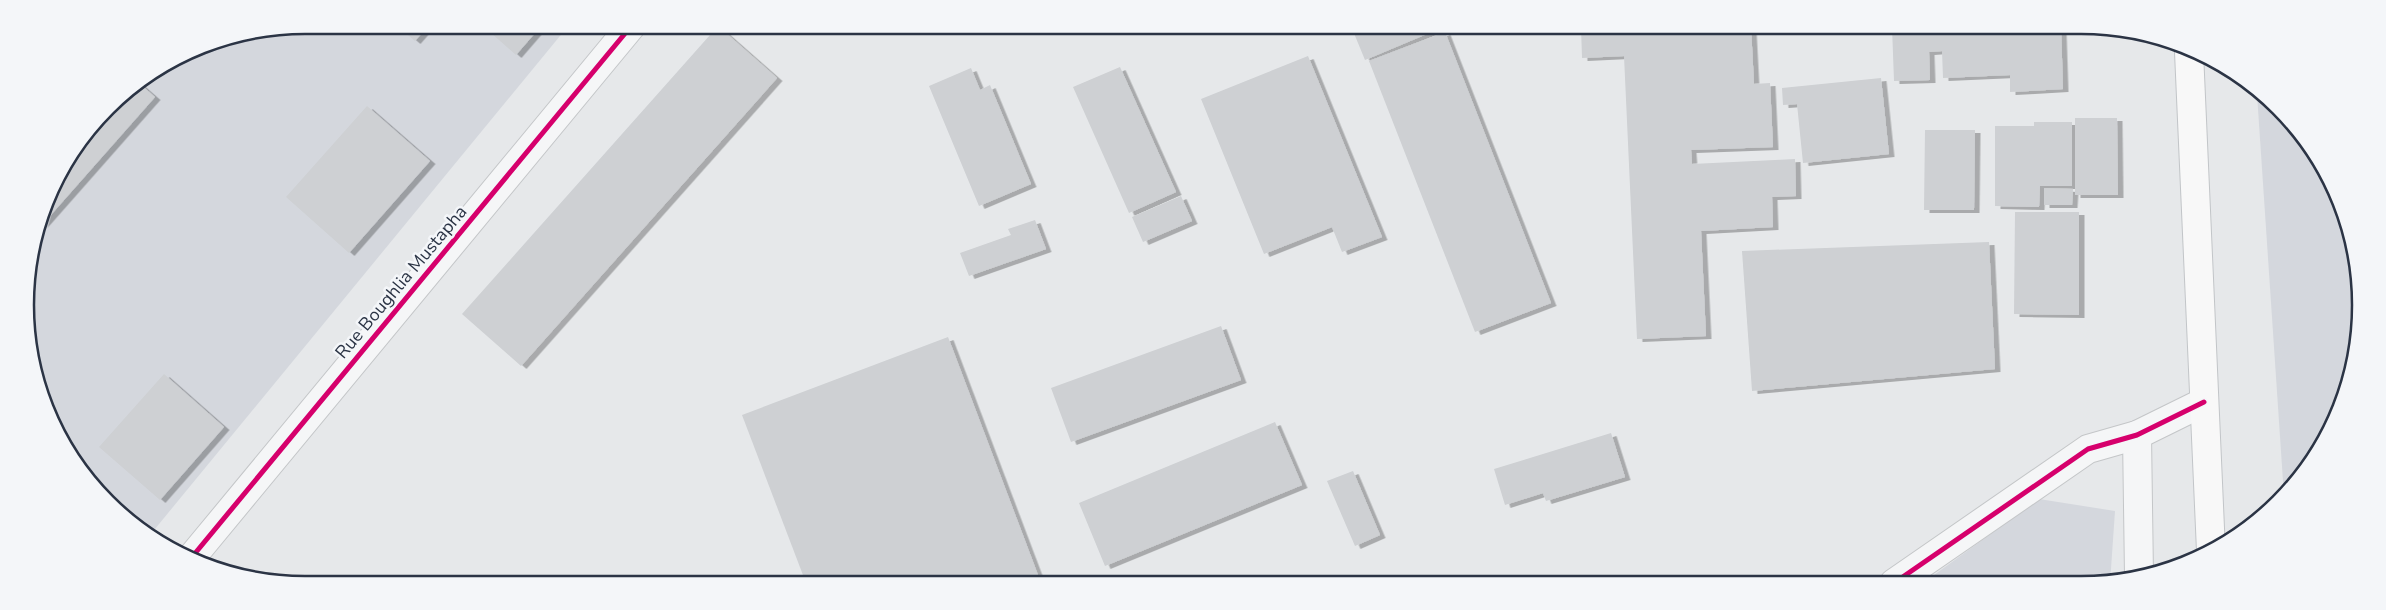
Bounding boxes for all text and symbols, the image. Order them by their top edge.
street label: Rue Boughlia Mustapha [330,200,472,364]

